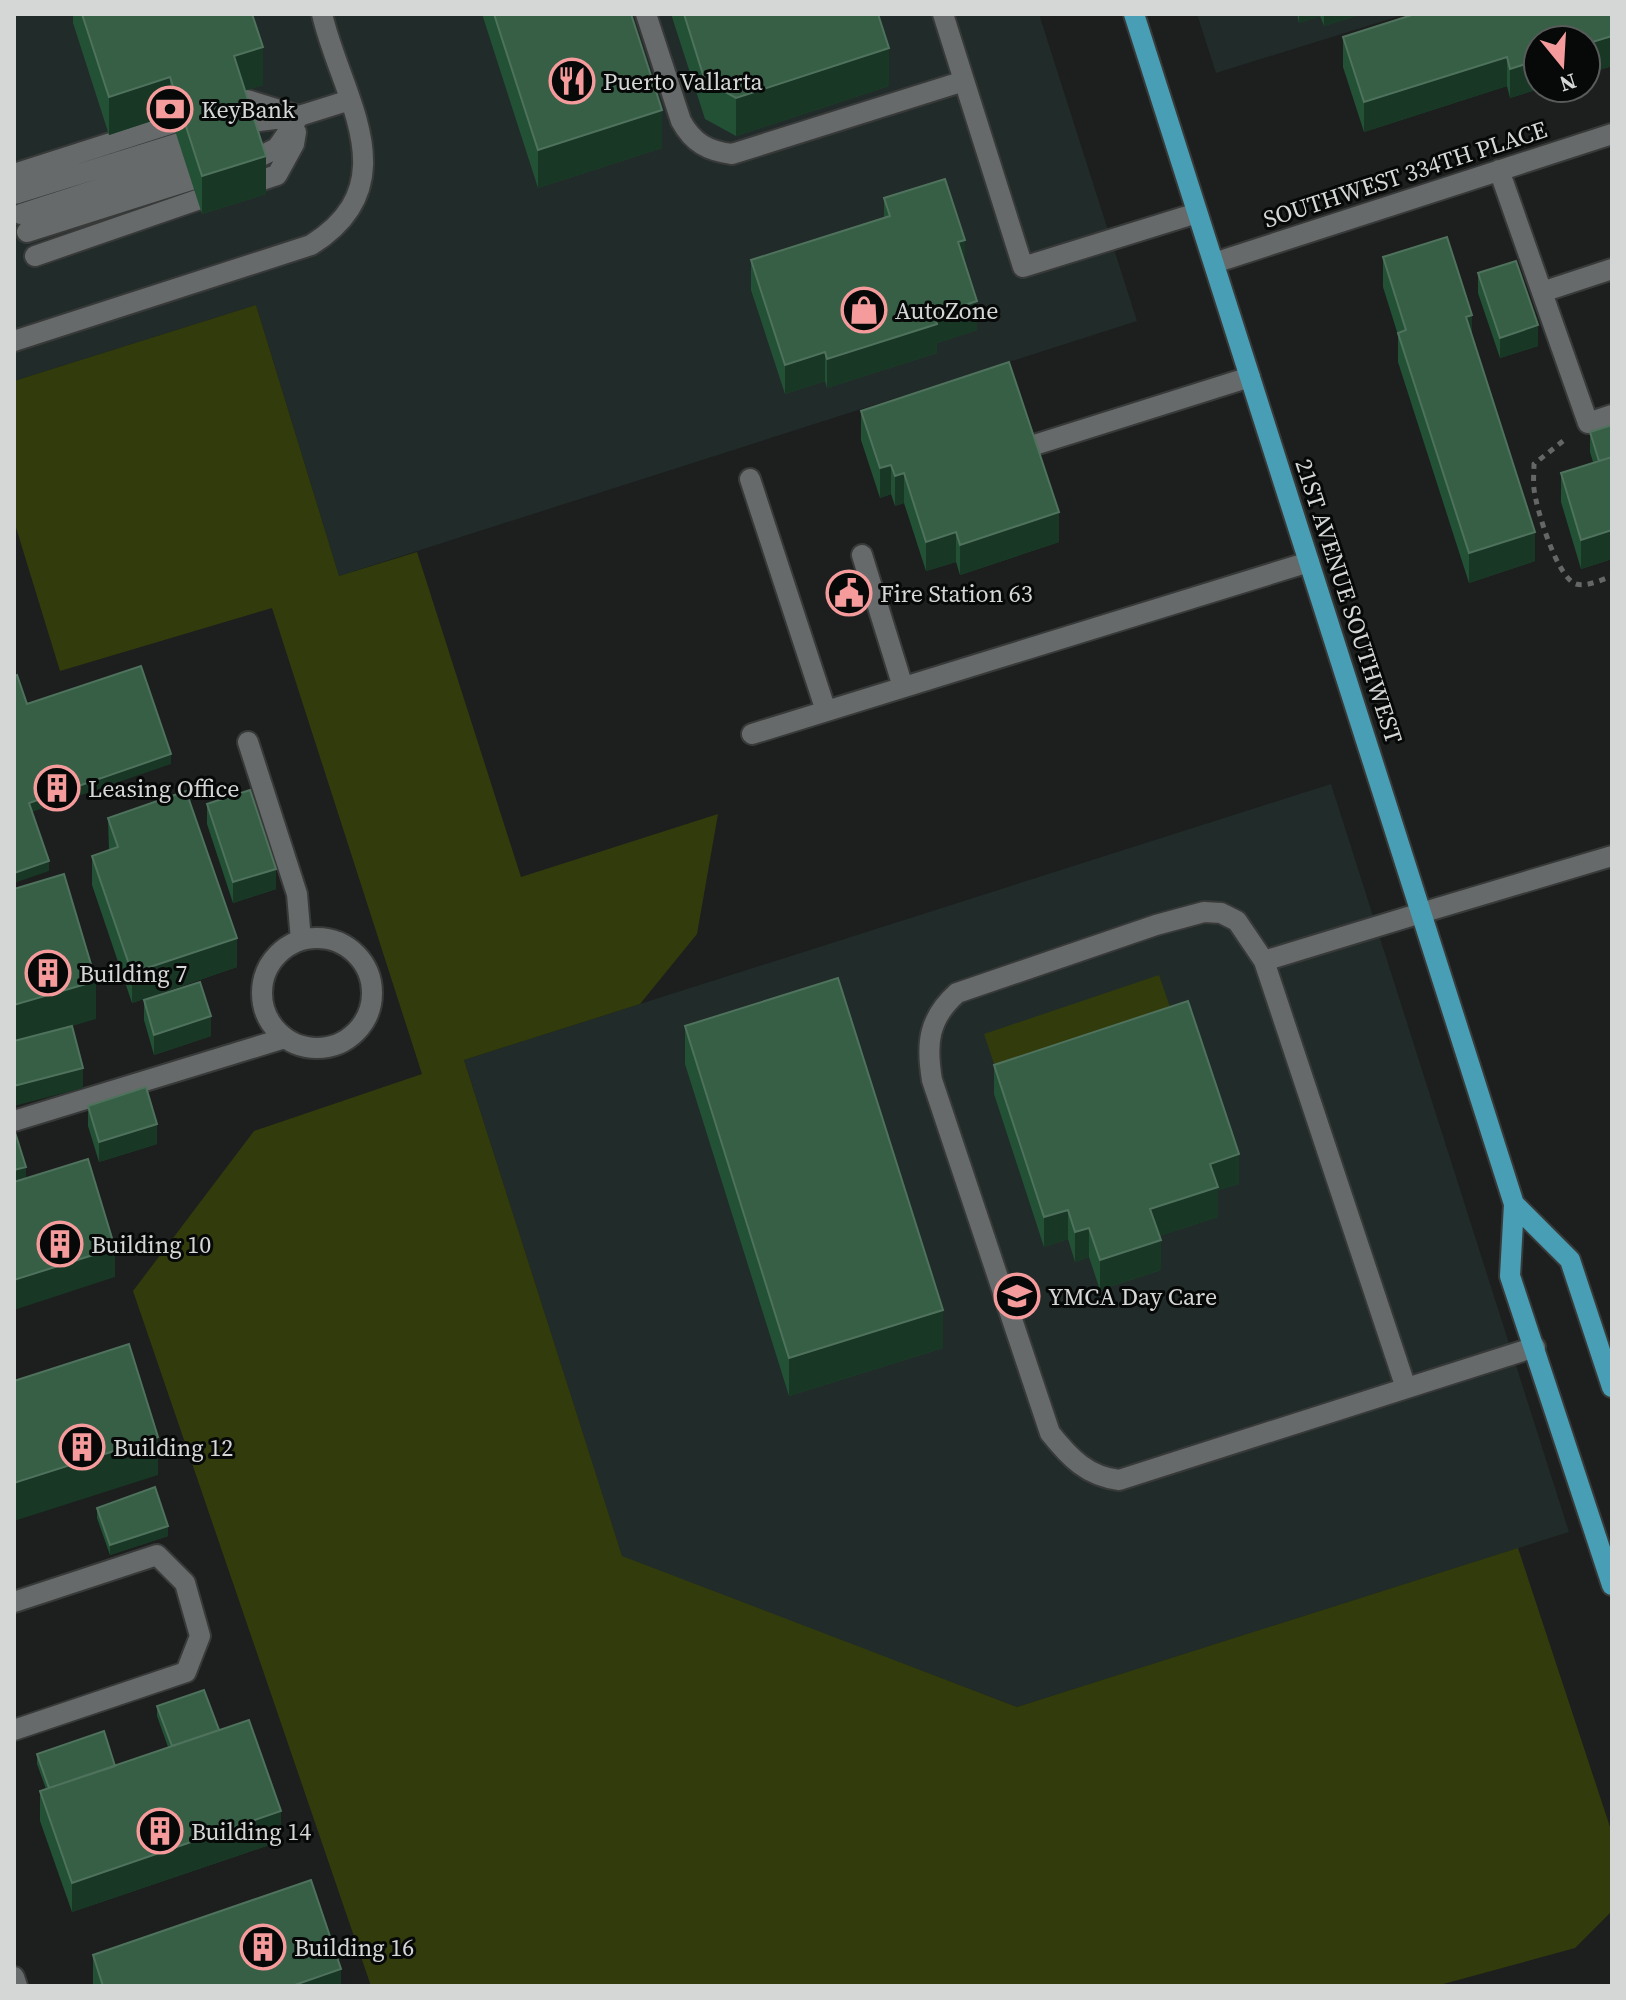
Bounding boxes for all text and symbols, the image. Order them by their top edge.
north arrow [1522,24,1602,104]
restaurant icon: Puerto Vallarta [548,57,596,105]
place label: Puerto Vallarta [603,65,764,98]
text: N [1556,66,1580,100]
bank icon: KeyBank [146,85,194,133]
place label: KeyBank [201,93,296,126]
street label: SOUTHWEST 334TH PLACE [1259,113,1551,235]
shop icon: AutoZone [840,286,888,334]
place label: AutoZone [895,294,999,327]
street label: 21ST AVENUE SOUTHWEST [1287,455,1411,748]
public building icon: Fire Station 63 [825,569,873,617]
place label: Fire Station 63 [880,577,1033,610]
building icon: Leasing Office [33,764,81,812]
place label: Leasing Office [88,772,239,805]
building icon: Building 7 [24,949,72,997]
place label: Building 7 [79,957,187,990]
building icon: Building 10 [36,1220,84,1268]
place label: Building 10 [91,1228,211,1261]
school or university icon: YMCA Day Care [993,1272,1041,1320]
place label: YMCA Day Care [1048,1280,1217,1313]
building icon: Building 12 [58,1423,106,1471]
place label: Building 12 [113,1431,233,1464]
building icon: Building 14 [136,1807,184,1855]
place label: Building 14 [191,1815,311,1848]
building icon: Building 16 [239,1923,287,1971]
place label: Building 16 [294,1931,414,1964]

